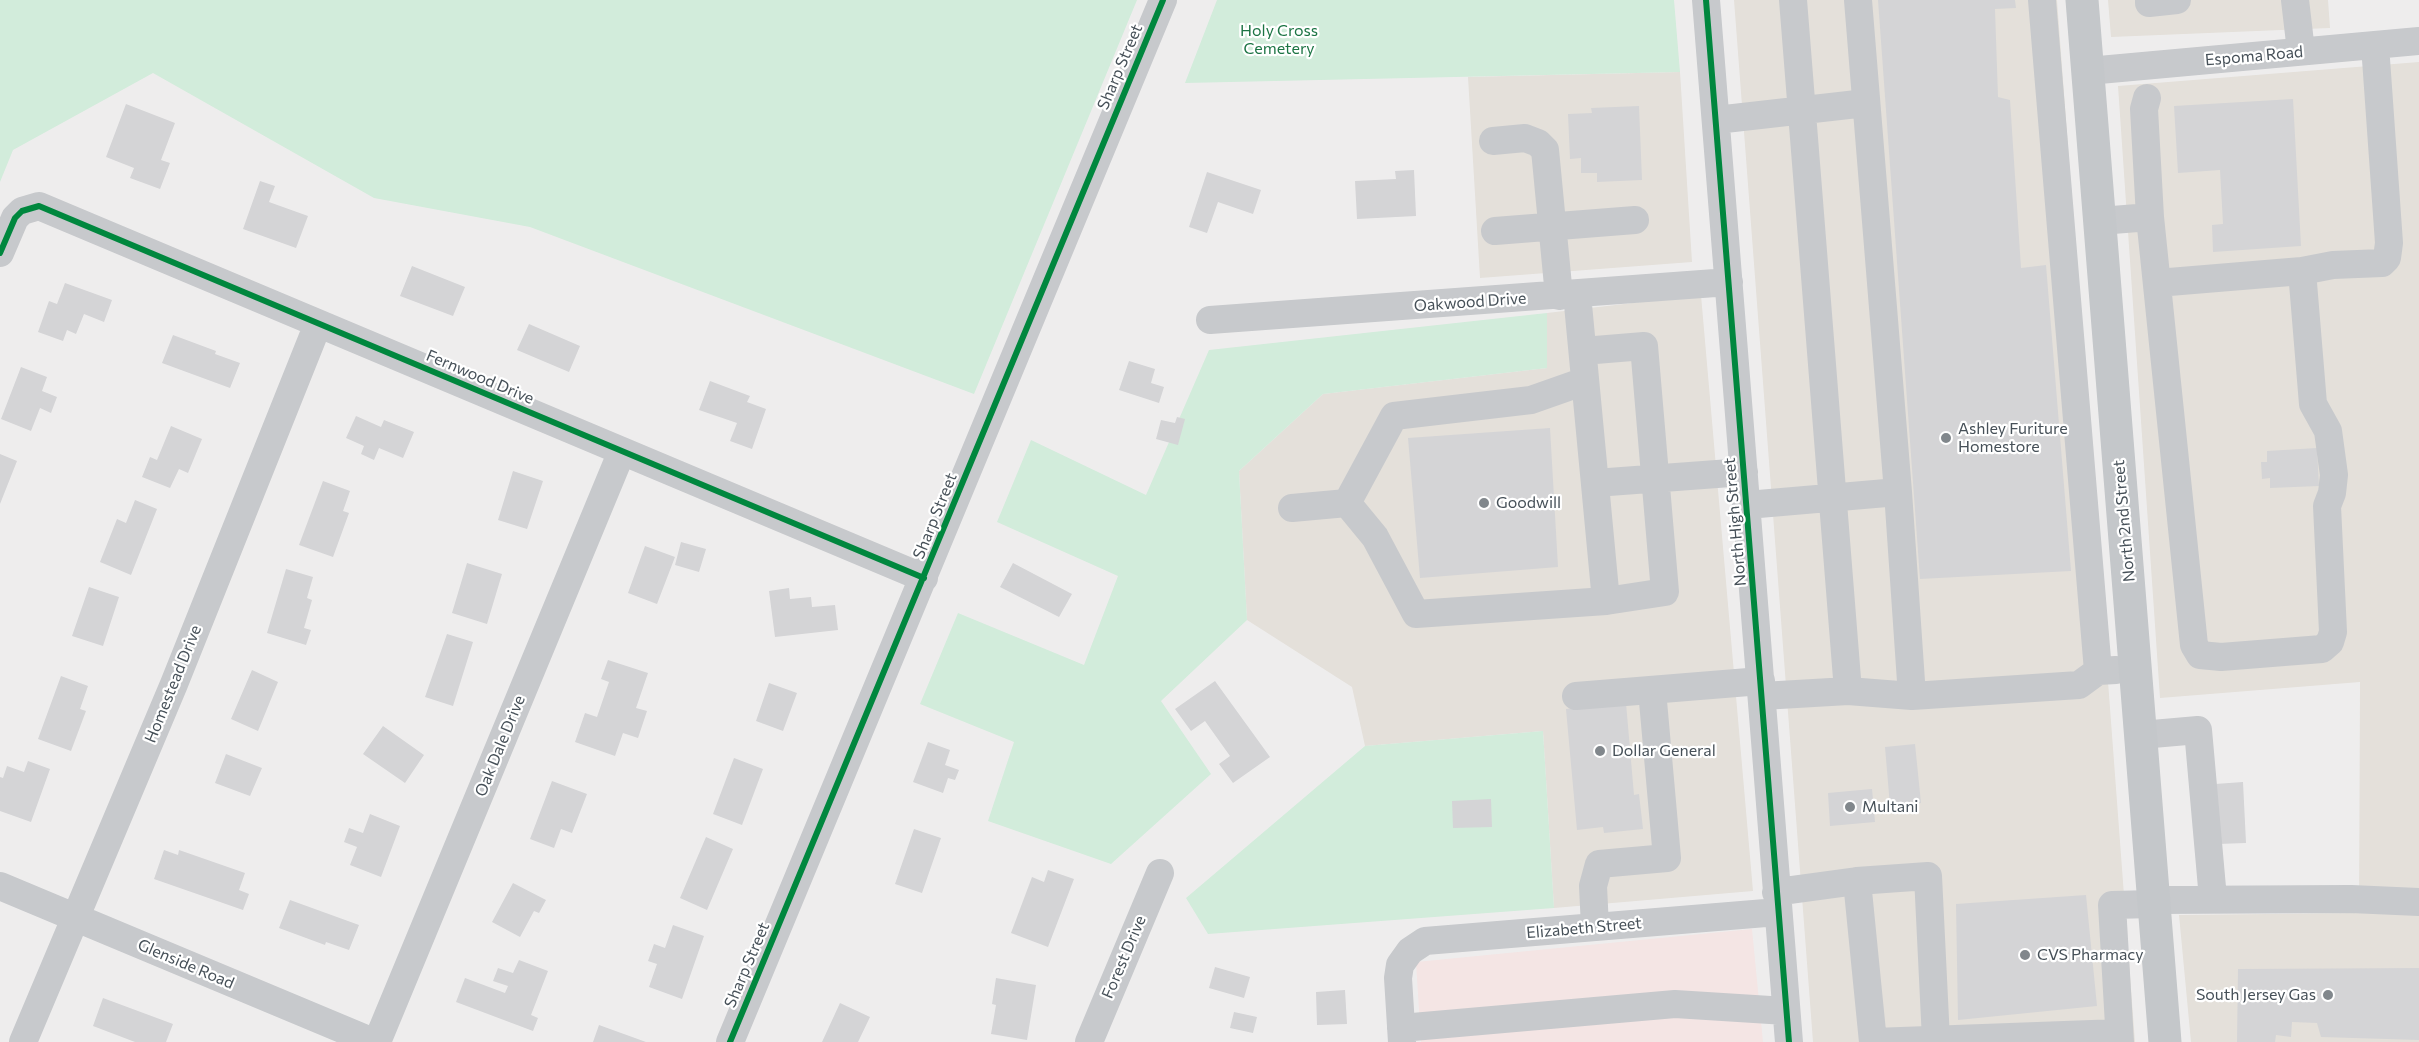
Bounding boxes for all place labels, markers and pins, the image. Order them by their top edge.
place label: Ashley Furiture Homestore [1958,419,2068,457]
marker: Ashley Furiture Homestore [1939,431,1953,445]
place label: Goodwill [1496,493,1561,513]
marker: Goodwill [1477,496,1491,510]
place label: Dollar General [1612,741,1716,761]
marker: Dollar General [1593,744,1607,758]
place label: Multani [1862,797,1918,817]
marker: Multani [1843,800,1857,814]
place label: CVS Pharmacy [2037,945,2144,965]
marker: CVS Pharmacy [2018,948,2032,962]
place label: South Jersey Gas [2196,985,2316,1005]
marker: South Jersey Gas [2321,988,2335,1002]

